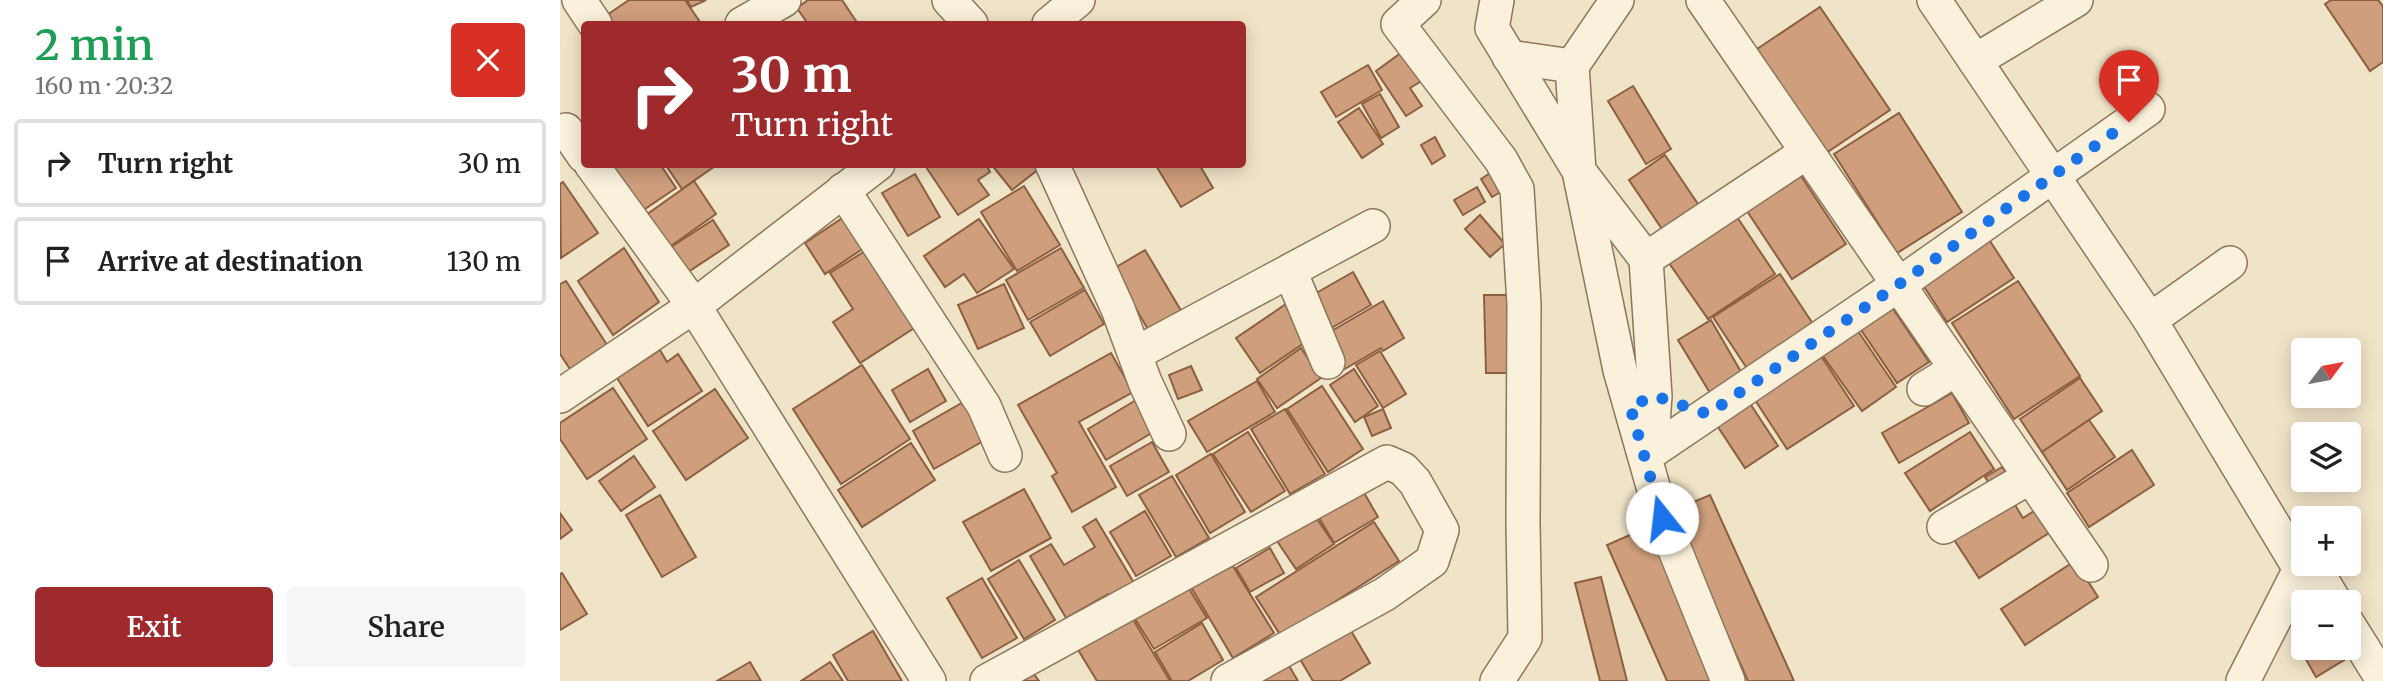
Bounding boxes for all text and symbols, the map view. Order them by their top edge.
text: 2 min [35,19,154,71]
button: close [451,23,525,97]
text: 30 m [731,44,852,105]
icon: right [616,49,707,140]
pin [2099,50,2159,122]
icon: arrive [2110,61,2148,99]
text: 160 m · 20:32 [35,71,173,100]
text: Turn right [731,105,893,145]
icon: right [39,144,77,182]
text: Turn right [98,147,233,180]
text: 30 m [458,147,521,180]
icon: arrive [39,242,77,280]
text: Arrive at destination [98,245,363,278]
text: 130 m [447,245,521,278]
north arrow [2291,338,2361,408]
map controls [2291,338,2361,660]
button: layers [2291,422,2361,492]
position arrow [1625,481,1699,555]
button: + [2291,506,2361,576]
button: Exit [35,587,273,667]
button: Share [287,587,525,667]
button: − [2291,590,2361,660]

